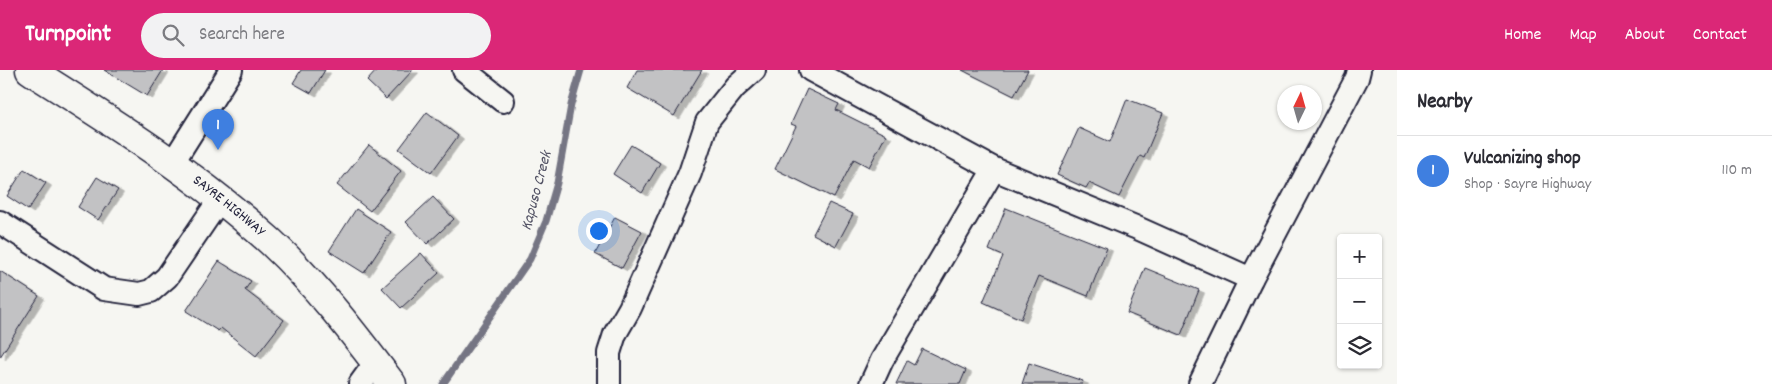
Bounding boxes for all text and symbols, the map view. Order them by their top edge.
search box [141,13,491,58]
text: Turnpoint [25,18,111,52]
icon: search [159,21,187,49]
text: Search here [199,22,285,49]
text: Home [1504,23,1541,48]
text: Map [1569,23,1597,48]
text: About [1625,23,1665,48]
text: Contact [1693,23,1747,48]
north arrow [1277,85,1322,130]
text: Nearby [1417,88,1472,118]
pin: 1 [202,109,234,150]
text: Vulcanizing shop [1464,146,1581,173]
water label: Kapuso Creek [515,147,559,233]
text: 1 [1431,159,1435,182]
text: 110 m [1722,159,1752,182]
street label: SAYRE HIGHWAY [187,170,270,243]
text: Shop · Sayre Highway [1464,173,1591,196]
your location [586,218,612,244]
map controls [1337,234,1382,369]
button: + [1337,234,1382,279]
button: − [1337,279,1382,324]
button: layers [1337,324,1382,369]

